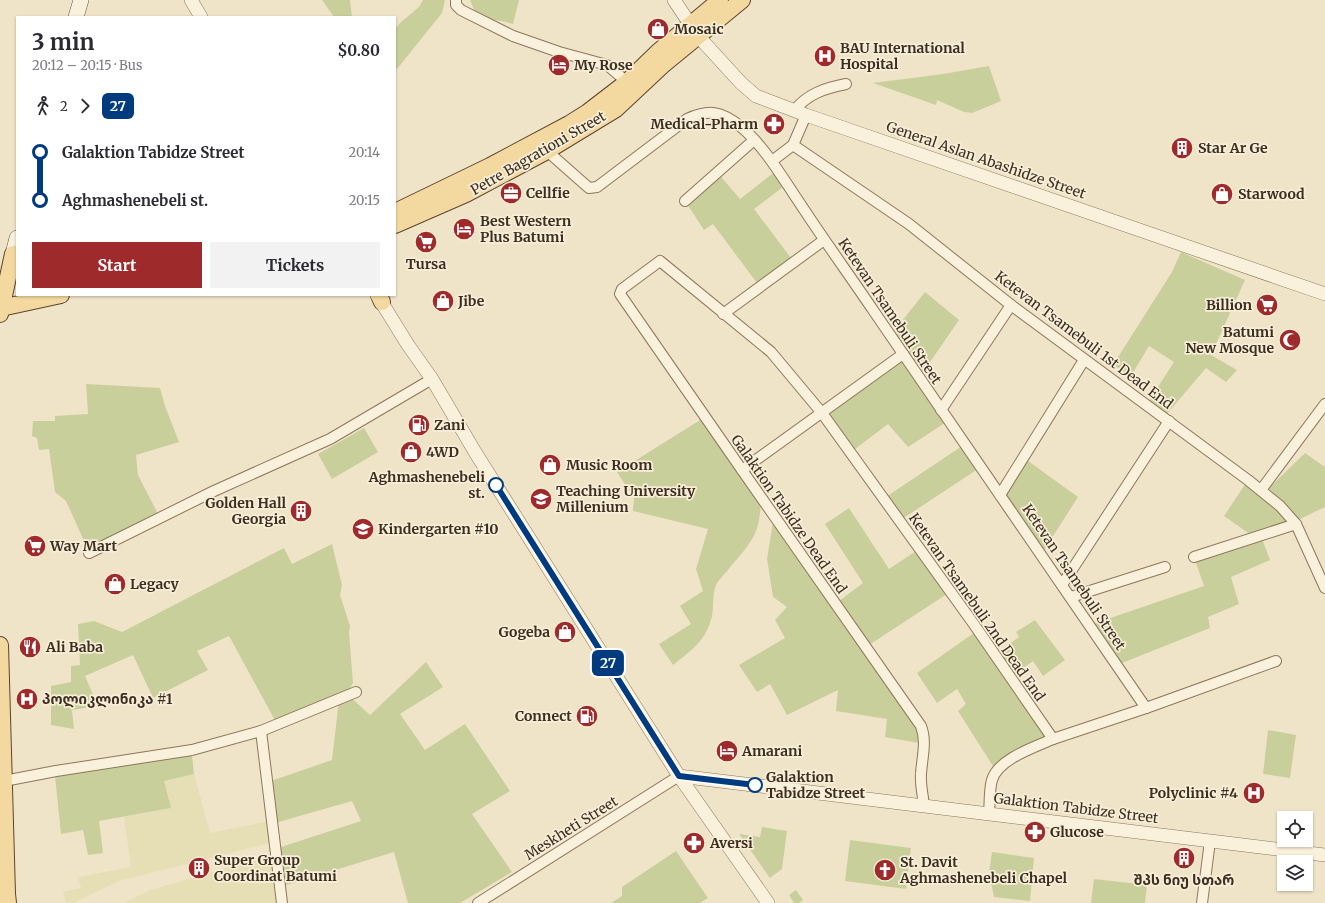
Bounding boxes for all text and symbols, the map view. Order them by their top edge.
shop icon: Mosaic [645,16,671,42]
place label: Mosaic [674,20,724,38]
text: 3 min [32,28,94,56]
place label: BAU International Hospital [840,39,965,73]
text: $0.80 [338,41,380,60]
hospital icon: BAU International Hospital [812,43,838,69]
hotel icon: My Rose [546,52,572,78]
place label: My Rose [574,56,633,74]
text: 20:12 – 20:15 · Bus [32,57,142,74]
icon: walk [32,95,54,117]
icon: forward [74,95,96,117]
text: 27 [110,97,126,115]
text: 2 [60,98,68,115]
street label: Petre Bagrationi Street [467,107,609,199]
pharmacy icon: Medical-Pharm [761,111,787,137]
place label: Medical-Pharm [651,115,758,133]
street label: General Aslan Abashidze Street [884,117,1089,203]
building icon: Star Ar Ge [1169,135,1195,161]
place label: Star Ar Ge [1198,139,1268,157]
text: Galaktion Tabidze Street [62,143,244,162]
text: 20:14 [349,144,380,161]
office icon: Cellfie [498,180,524,206]
shop icon: Starwood [1209,181,1235,207]
place label: Cellfie [526,184,570,202]
place label: Starwood [1238,185,1305,203]
text: Aghmashenebeli st. [62,191,208,210]
text: 20:15 [349,192,380,209]
place label: Best Western Plus Batumi [480,212,572,246]
hotel icon: Best Western Plus Batumi [451,216,477,242]
supermarket icon: Tursa [413,229,439,255]
street label: Ketevan Tsamebuli Street [834,235,946,388]
button: Start [32,242,202,288]
button: Tickets [210,242,380,288]
place label: Tursa [406,255,446,273]
street label: Ketevan Tsamebuli 1st Dead End [991,267,1177,413]
shop icon: Jibe [430,288,456,314]
place label: Jibe [457,292,485,310]
supermarket icon: Billion [1254,292,1280,318]
place label: Billion [1206,296,1252,314]
place label: Batumi New Mosque [1185,323,1274,357]
mosque icon: Batumi New Mosque [1277,327,1303,353]
fuel station icon: Zani [406,412,432,438]
place label: Zani [434,416,466,434]
street label: Galaktion Tabidze Dead End [727,431,851,597]
shop icon: 4WD [398,439,424,465]
place label: 4WD [426,443,459,461]
shop icon: Music Room [537,452,563,478]
place label: Music Room [566,456,652,474]
place label: Aghmashenebeli st. [368,468,485,502]
marker: Aghmashenebeli st. [488,477,504,493]
place label: Teaching University Millenium [556,482,696,516]
school or university icon: Teaching University Millenium [528,486,554,512]
place label: Golden Hall Georgia [205,494,286,528]
building icon: Golden Hall Georgia [288,498,314,524]
street label: Ketevan Tsamebuli Street [1018,501,1130,654]
street label: Ketevan Tsamebuli 2nd Dead End [905,509,1049,705]
school or university icon: Kindergarten #10 [350,516,376,542]
place label: Kindergarten #10 [378,520,499,538]
supermarket icon: Way Mart [22,533,48,559]
place label: Way Mart [49,537,117,555]
shop icon: Legacy [102,571,128,597]
place label: Legacy [130,575,180,593]
shop icon: Gogeba [552,619,578,645]
place label: Gogeba [499,623,550,641]
restaurant icon: Ali Baba [17,634,43,660]
place label: Ali Baba [45,638,103,656]
line badge: 27 [590,650,626,676]
text: 27 [600,654,616,672]
hospital icon: პოლიკლინიკა #1 [14,686,40,712]
place label: პოლიკლინიკა #1 [42,690,173,708]
fuel station icon: Connect [574,703,600,729]
place label: Connect [515,707,572,725]
hotel icon: Amarani [714,738,740,764]
place label: Amarani [741,742,802,760]
place label: Galaktion Tabidze Street [766,768,866,802]
marker: Galaktion Tabidze Street [747,777,763,793]
hospital icon: Polyclinic #4 [1241,780,1267,806]
place label: Polyclinic #4 [1149,784,1238,802]
street label: Galaktion Tabidze Street [993,789,1160,827]
street label: Meskheti Street [521,792,621,864]
map controls [1277,811,1313,891]
button: locate [1277,811,1313,847]
pharmacy icon: Glucose [1022,819,1048,845]
place label: Glucose [1050,823,1104,841]
pharmacy icon: Aversi [681,830,707,856]
place label: Aversi [709,834,753,852]
building icon: შპს ნიუ სთარ [1171,845,1197,871]
place label: Super Group Coordinat Batumi [214,851,337,885]
place label: St. Davit Aghmashenebeli Chapel [899,853,1067,887]
building icon: Super Group Coordinat Batumi [186,855,212,881]
button: layers [1277,855,1313,891]
church icon: St. Davit Aghmashenebeli Chapel [872,857,898,883]
place label: შპს ნიუ სთარ [1134,871,1234,889]

